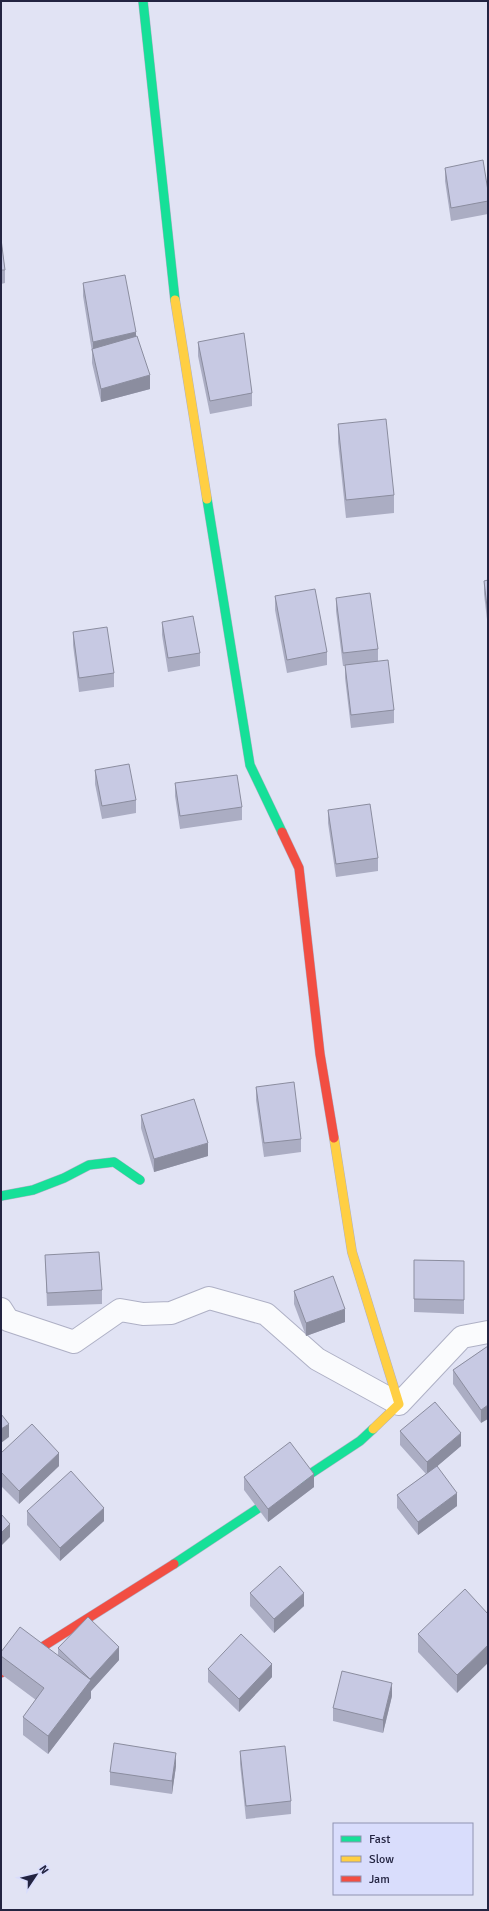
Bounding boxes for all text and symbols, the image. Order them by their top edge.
legend [333,1823,473,1895]
text: Fast [369,1832,390,1847]
text: Slow [369,1852,394,1867]
north arrow [16,1855,56,1895]
text: N [36,1863,51,1876]
text: Jam [369,1872,390,1887]

